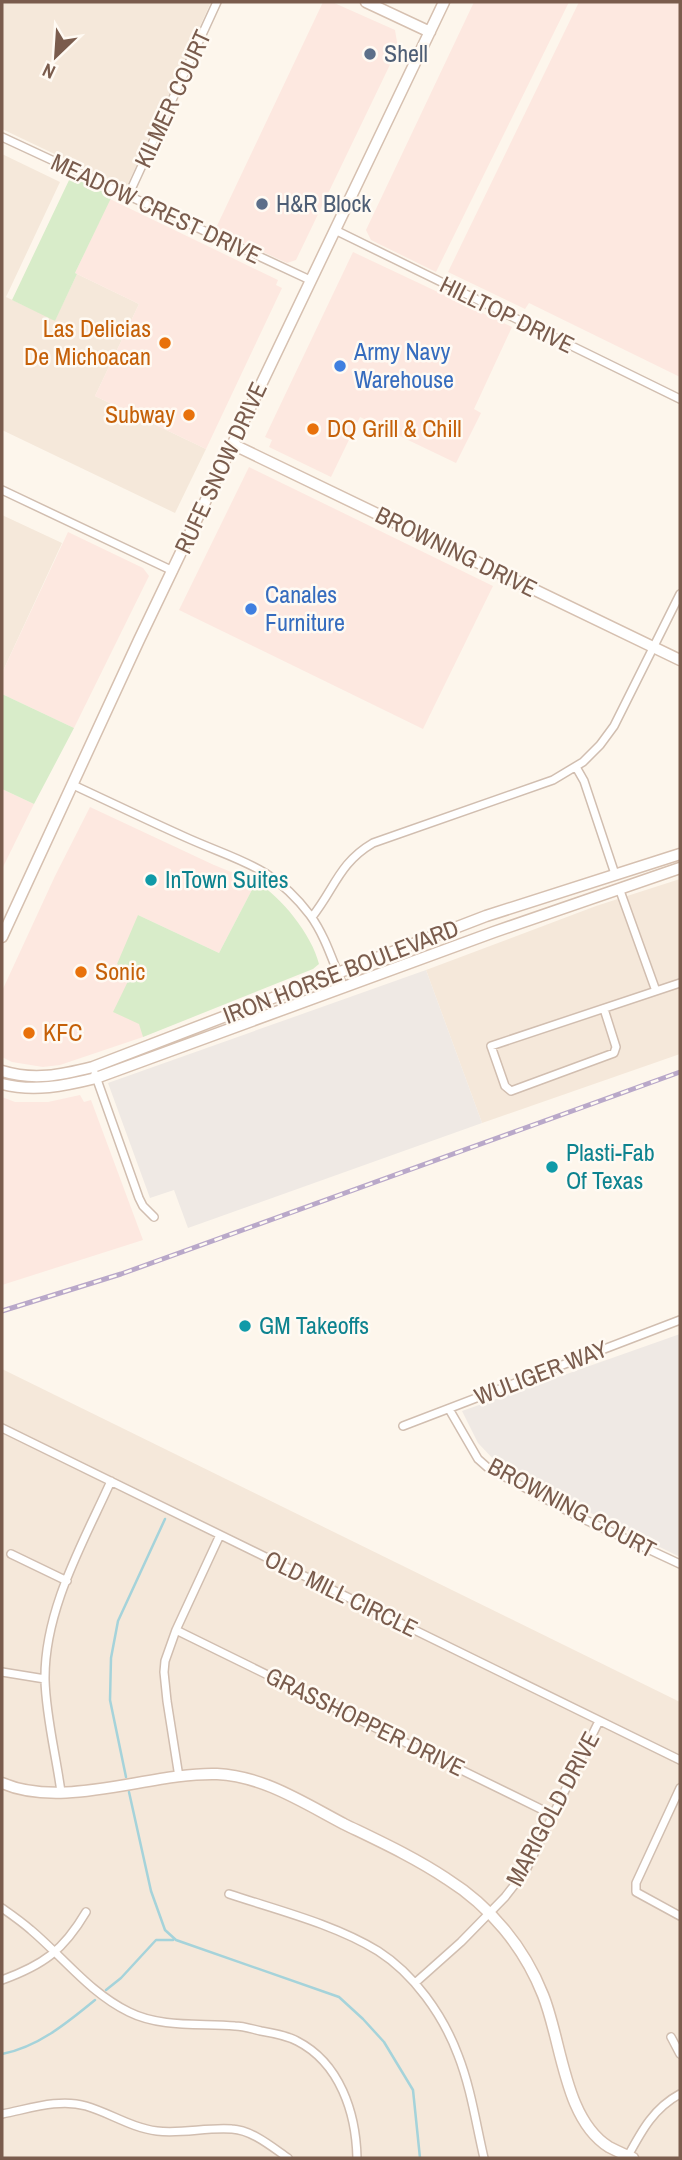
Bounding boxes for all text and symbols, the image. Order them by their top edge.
north arrow [21,21,91,91]
street label: KILMER COURT [126,25,218,173]
place label: Shell [384,37,428,69]
marker: Shell [362,46,378,62]
text: N [38,57,59,86]
street label: MEADOW CREST DRIVE [46,145,267,271]
place label: H&R Block [276,187,371,219]
marker: H&R Block [254,196,270,212]
street label: HILLTOP DRIVE [435,268,580,360]
place label: Las Delicias De Michoacan [24,312,151,372]
marker: Las Delicias De Michoacan [157,335,173,351]
place label: Army Navy Warehouse [353,335,454,395]
marker: Army Navy Warehouse [332,358,348,374]
street label: RUFE SNOW DRIVE [166,377,274,559]
place label: Subway [105,398,175,430]
marker: Subway [181,407,197,423]
place label: DQ Grill & Chill [327,412,462,444]
marker: DQ Grill & Chill [305,421,321,437]
street label: BROWNING DRIVE [370,498,543,604]
place label: Canales Furniture [265,578,345,638]
marker: Canales Furniture [243,601,259,617]
place label: InTown Suites [165,863,289,895]
marker: InTown Suites [143,872,159,888]
street label: IRON HORSE BOULEVARD [218,911,463,1031]
place label: Sonic [95,955,145,987]
marker: Sonic [73,964,89,980]
place label: KFC [43,1016,82,1048]
marker: KFC [21,1025,37,1041]
place label: Plasti-Fab Of Texas [566,1136,655,1196]
marker: Plasti-Fab Of Texas [544,1159,560,1175]
place label: GM Takeoffs [259,1309,369,1341]
marker: GM Takeoffs [237,1318,253,1334]
street label: WULIGER WAY [470,1332,612,1412]
street label: BROWNING COURT [483,1449,662,1565]
street label: OLD MILL CIRCLE [260,1542,423,1644]
street label: GRASSHOPPER DRIVE [261,1659,470,1783]
street label: MARIGOLD DRIVE [498,1726,606,1891]

